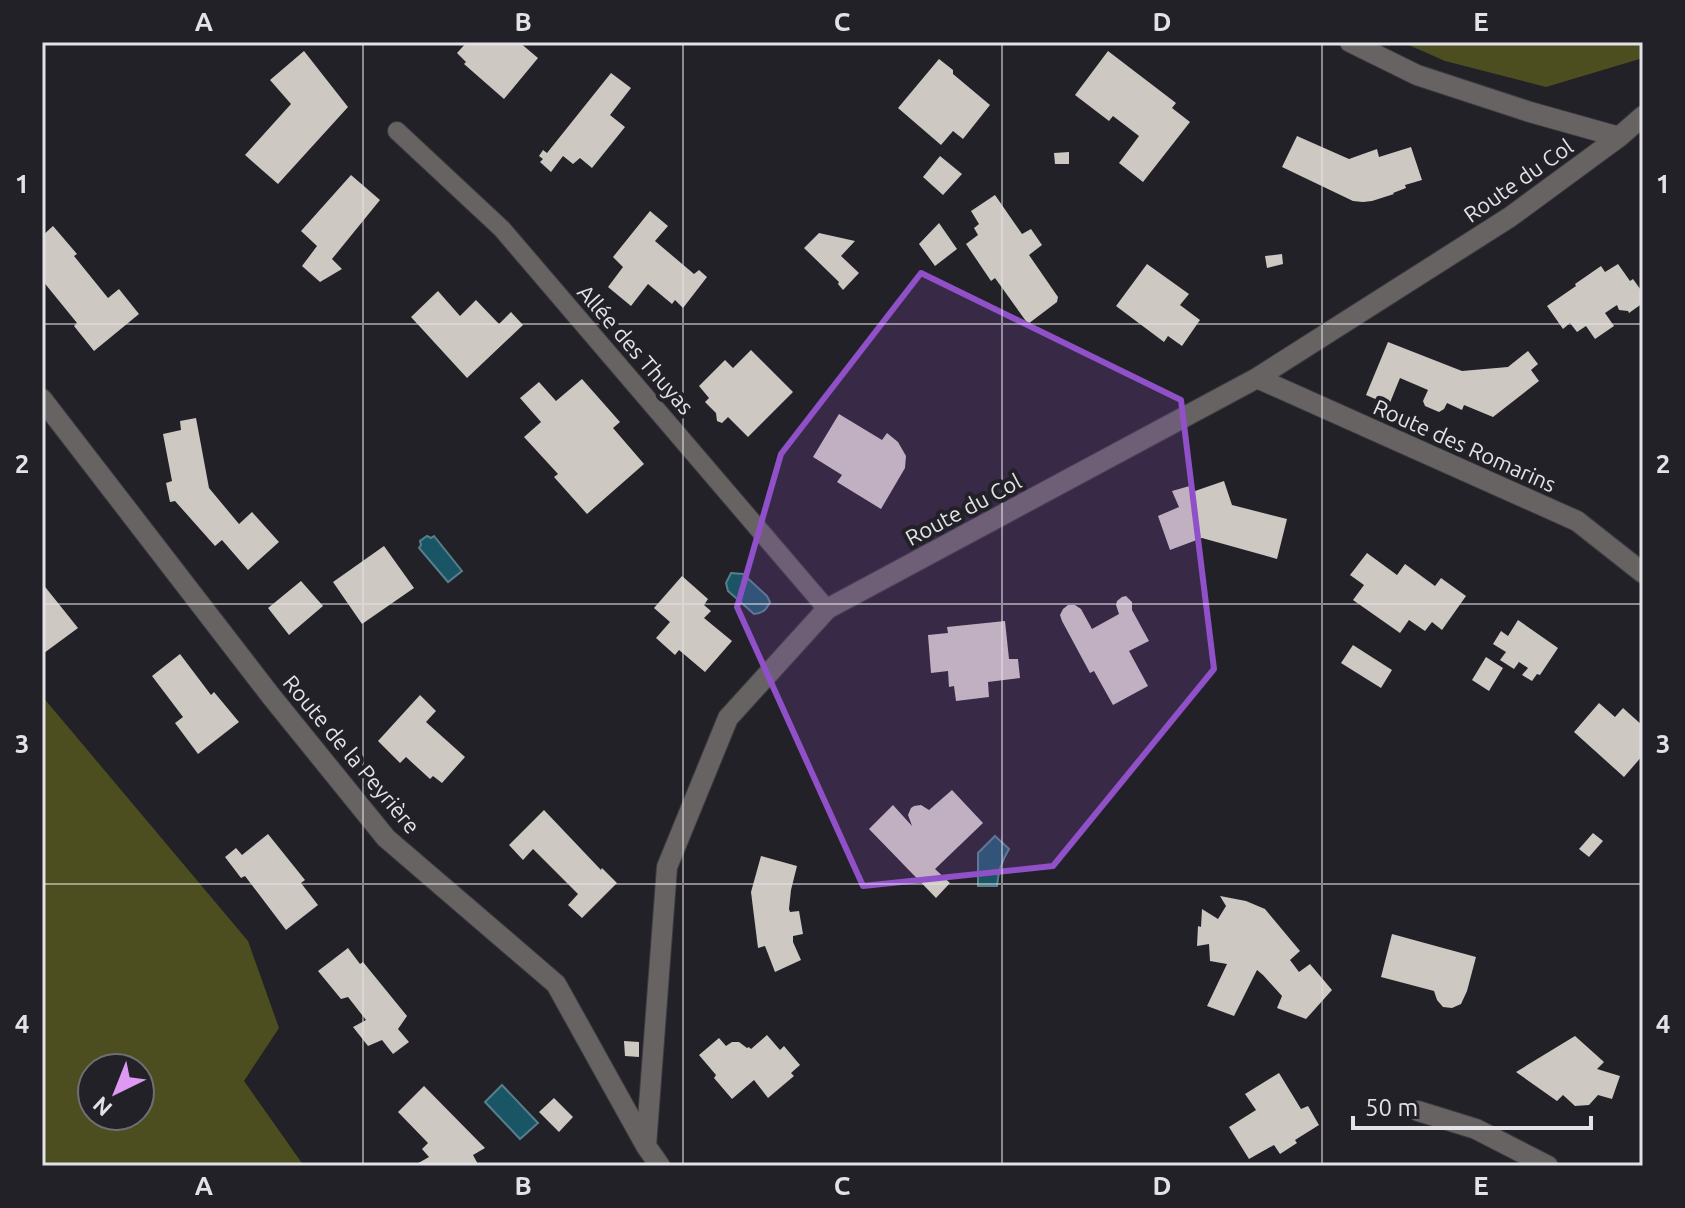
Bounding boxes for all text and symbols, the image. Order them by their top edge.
text: A [195,7,214,36]
text: B [514,7,532,36]
text: C [834,7,851,36]
text: D [1153,7,1171,36]
text: E [1473,7,1489,36]
street label: Route du Col [1459,133,1578,227]
text: 1 [15,169,29,198]
text: 1 [1656,169,1670,198]
street label: Allée des Thuyas [573,279,699,419]
street label: Route des Romarins [1370,393,1560,497]
text: 2 [15,449,29,478]
text: 2 [1656,449,1670,478]
street label: Route du Col [901,468,1025,550]
street label: Route de la Peyrière [279,670,425,838]
text: 3 [15,729,29,758]
text: 3 [1656,729,1670,758]
text: 4 [15,1009,29,1038]
text: 4 [1656,1009,1670,1038]
north arrow [76,1052,156,1132]
scale bar [1353,1080,1591,1130]
text: N [87,1092,117,1122]
text: 50 m [1365,1094,1418,1121]
text: A [195,1171,214,1200]
text: B [514,1171,532,1200]
text: C [834,1171,851,1200]
text: D [1153,1171,1171,1200]
text: E [1473,1171,1489,1200]

